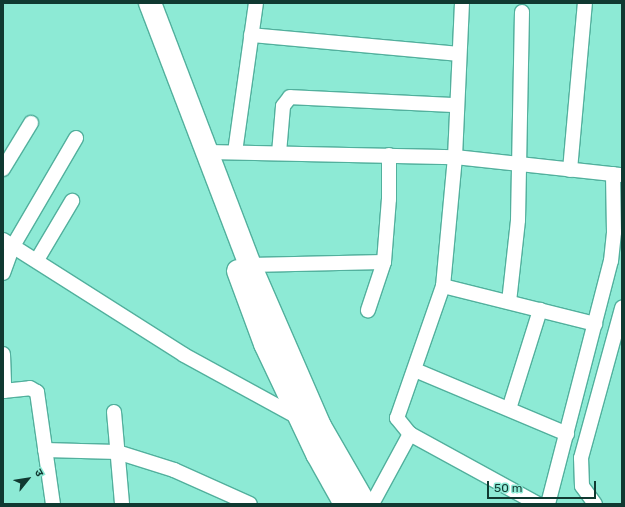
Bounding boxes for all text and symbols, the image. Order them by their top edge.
north arrow [8,459,48,499]
text: उ [32,467,46,479]
scale bar [489,473,598,499]
text: 50 m [494,481,522,495]

